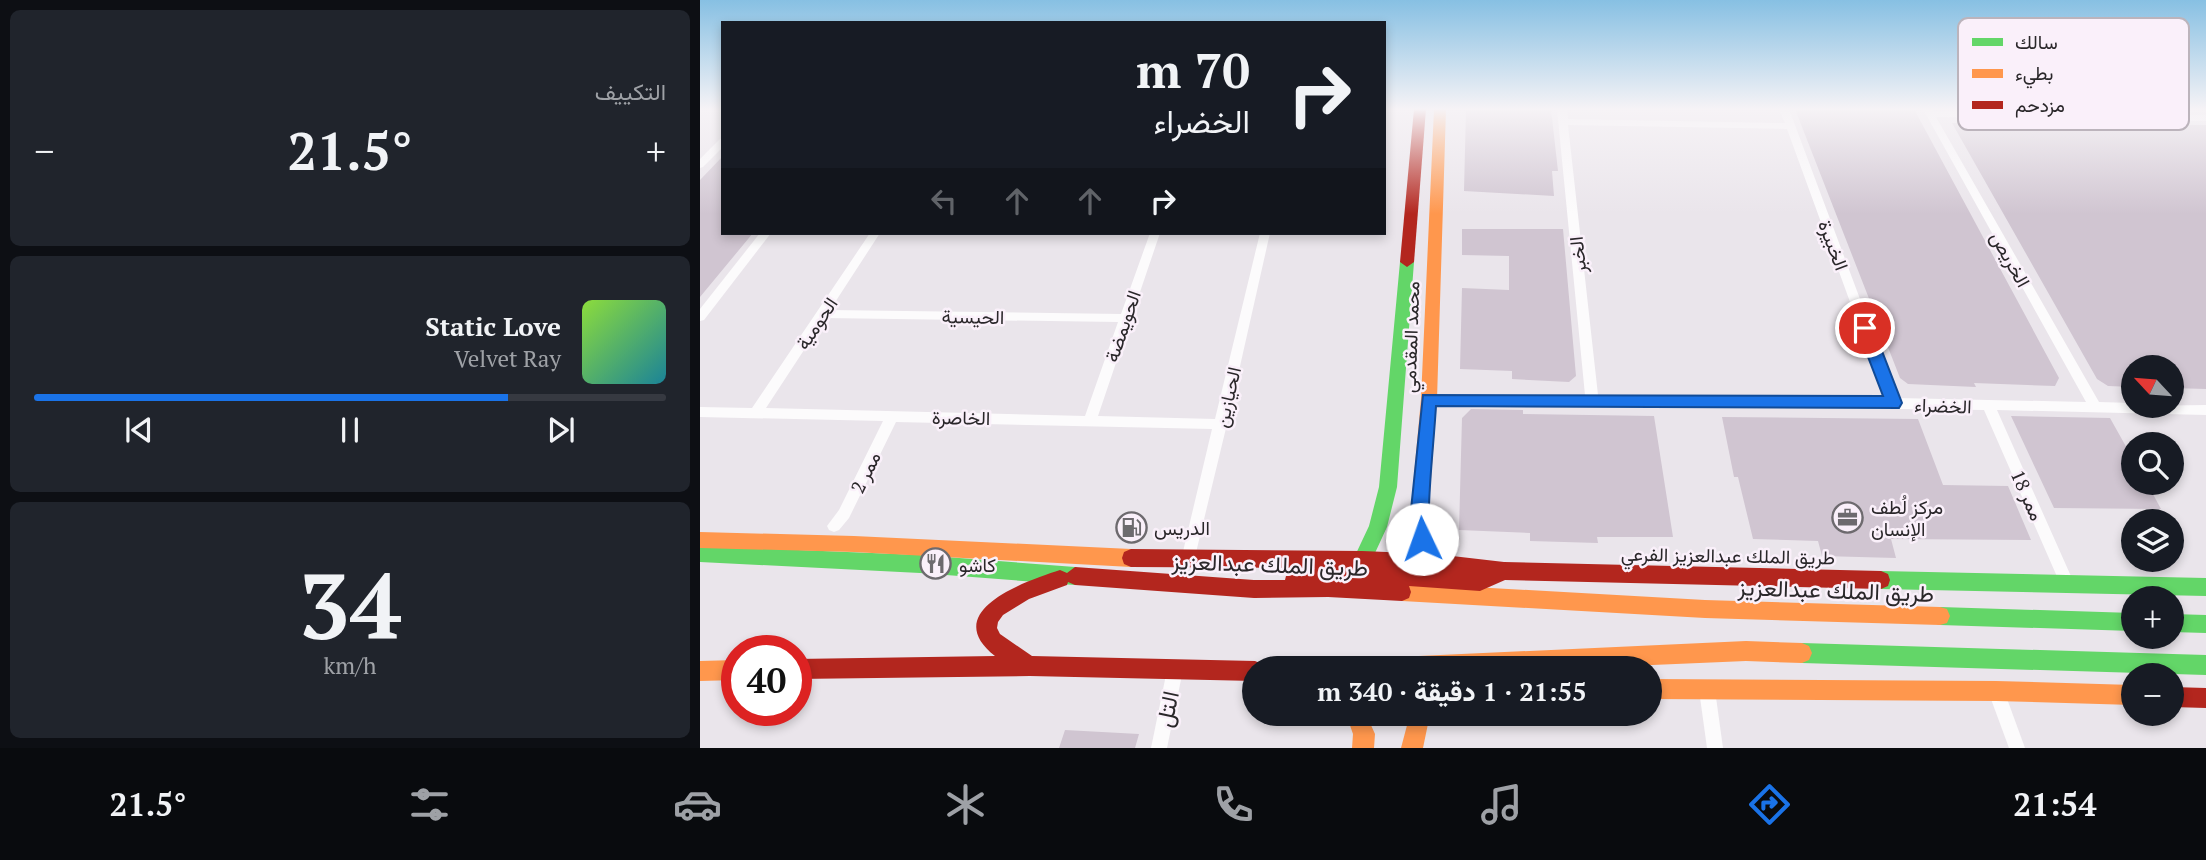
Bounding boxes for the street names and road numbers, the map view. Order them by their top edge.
street label: الخبيرة [1813,216,1855,274]
street label: الخريص [1985,227,2037,291]
street label: الخبر [1563,235,1591,276]
street label: محمد المقدمي [1396,281,1428,393]
street label: الحويمضة [1098,287,1146,365]
street label: الحومية [789,292,843,354]
street label: الحيسية [942,303,1004,329]
street label: الحيازين [1208,364,1246,430]
street label: الخضراء [1914,392,1972,418]
street label: الخاصرة [932,404,990,430]
street label: ممر 2 [844,447,886,497]
street label: ممر 18 [2006,466,2050,524]
street label: طريق الملك عبدالعزيز الفرعي [1621,541,1835,573]
street label: طريق الملك عبدالعزيز [1170,545,1369,583]
street label: طريق الملك عبدالعزيز [1736,571,1935,609]
street label: التل [1148,688,1186,730]

